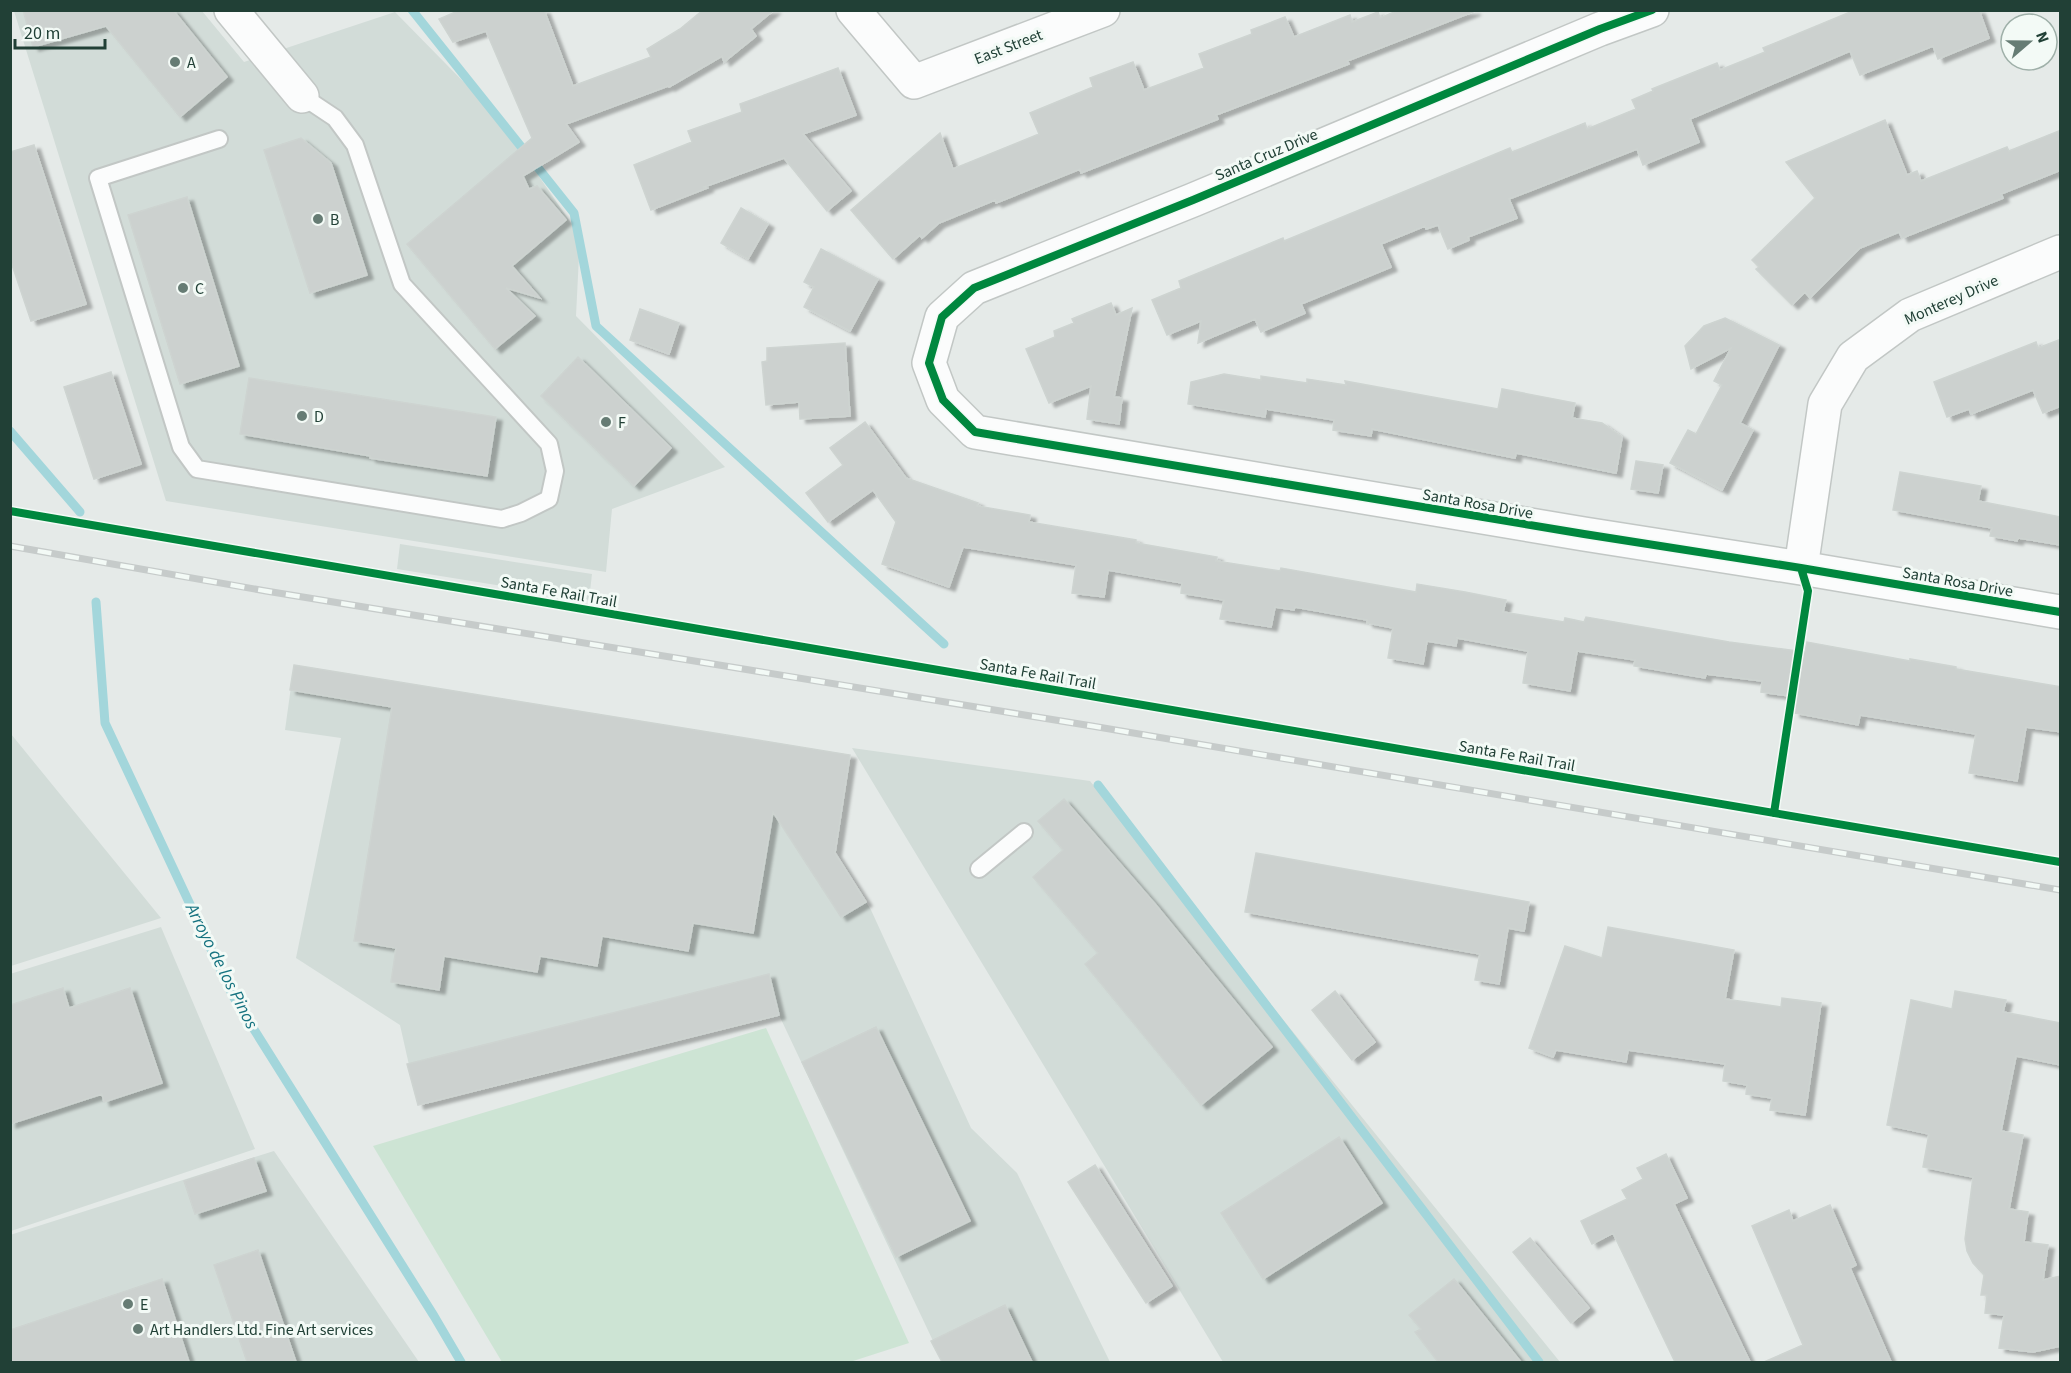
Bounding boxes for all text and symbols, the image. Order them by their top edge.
scale bar [15,12,105,50]
north arrow [1999,12,2059,72]
text: 20 m [24,21,60,46]
street label: East Street [971,24,1046,70]
text: N [2030,28,2054,46]
place label: A [187,52,196,74]
marker: A [168,55,182,69]
street label: Santa Cruz Drive [1212,123,1321,186]
place label: B [330,209,339,231]
marker: B [311,212,325,226]
street label: Monterey Drive [1901,269,2002,330]
place label: C [195,278,204,300]
marker: C [176,281,190,295]
place label: D [314,406,324,428]
marker: D [295,409,309,423]
place label: F [618,412,626,434]
marker: F [599,415,613,429]
street label: Santa Rosa Drive [1421,483,1535,525]
street label: Santa Rosa Drive [1901,561,2015,603]
street label: Santa Fe Rail Trail [499,571,619,613]
street label: Santa Fe Rail Trail [978,653,1098,695]
street label: Santa Fe Rail Trail [1457,735,1577,777]
water label: Arroyo de los Pinos [179,898,264,1033]
place label: E [140,1294,148,1316]
marker: E [121,1297,135,1311]
place label: Art Handlers Ltd. Fine Art services [150,1319,374,1341]
marker: Art Handlers Ltd. Fine Art services [131,1322,145,1336]

